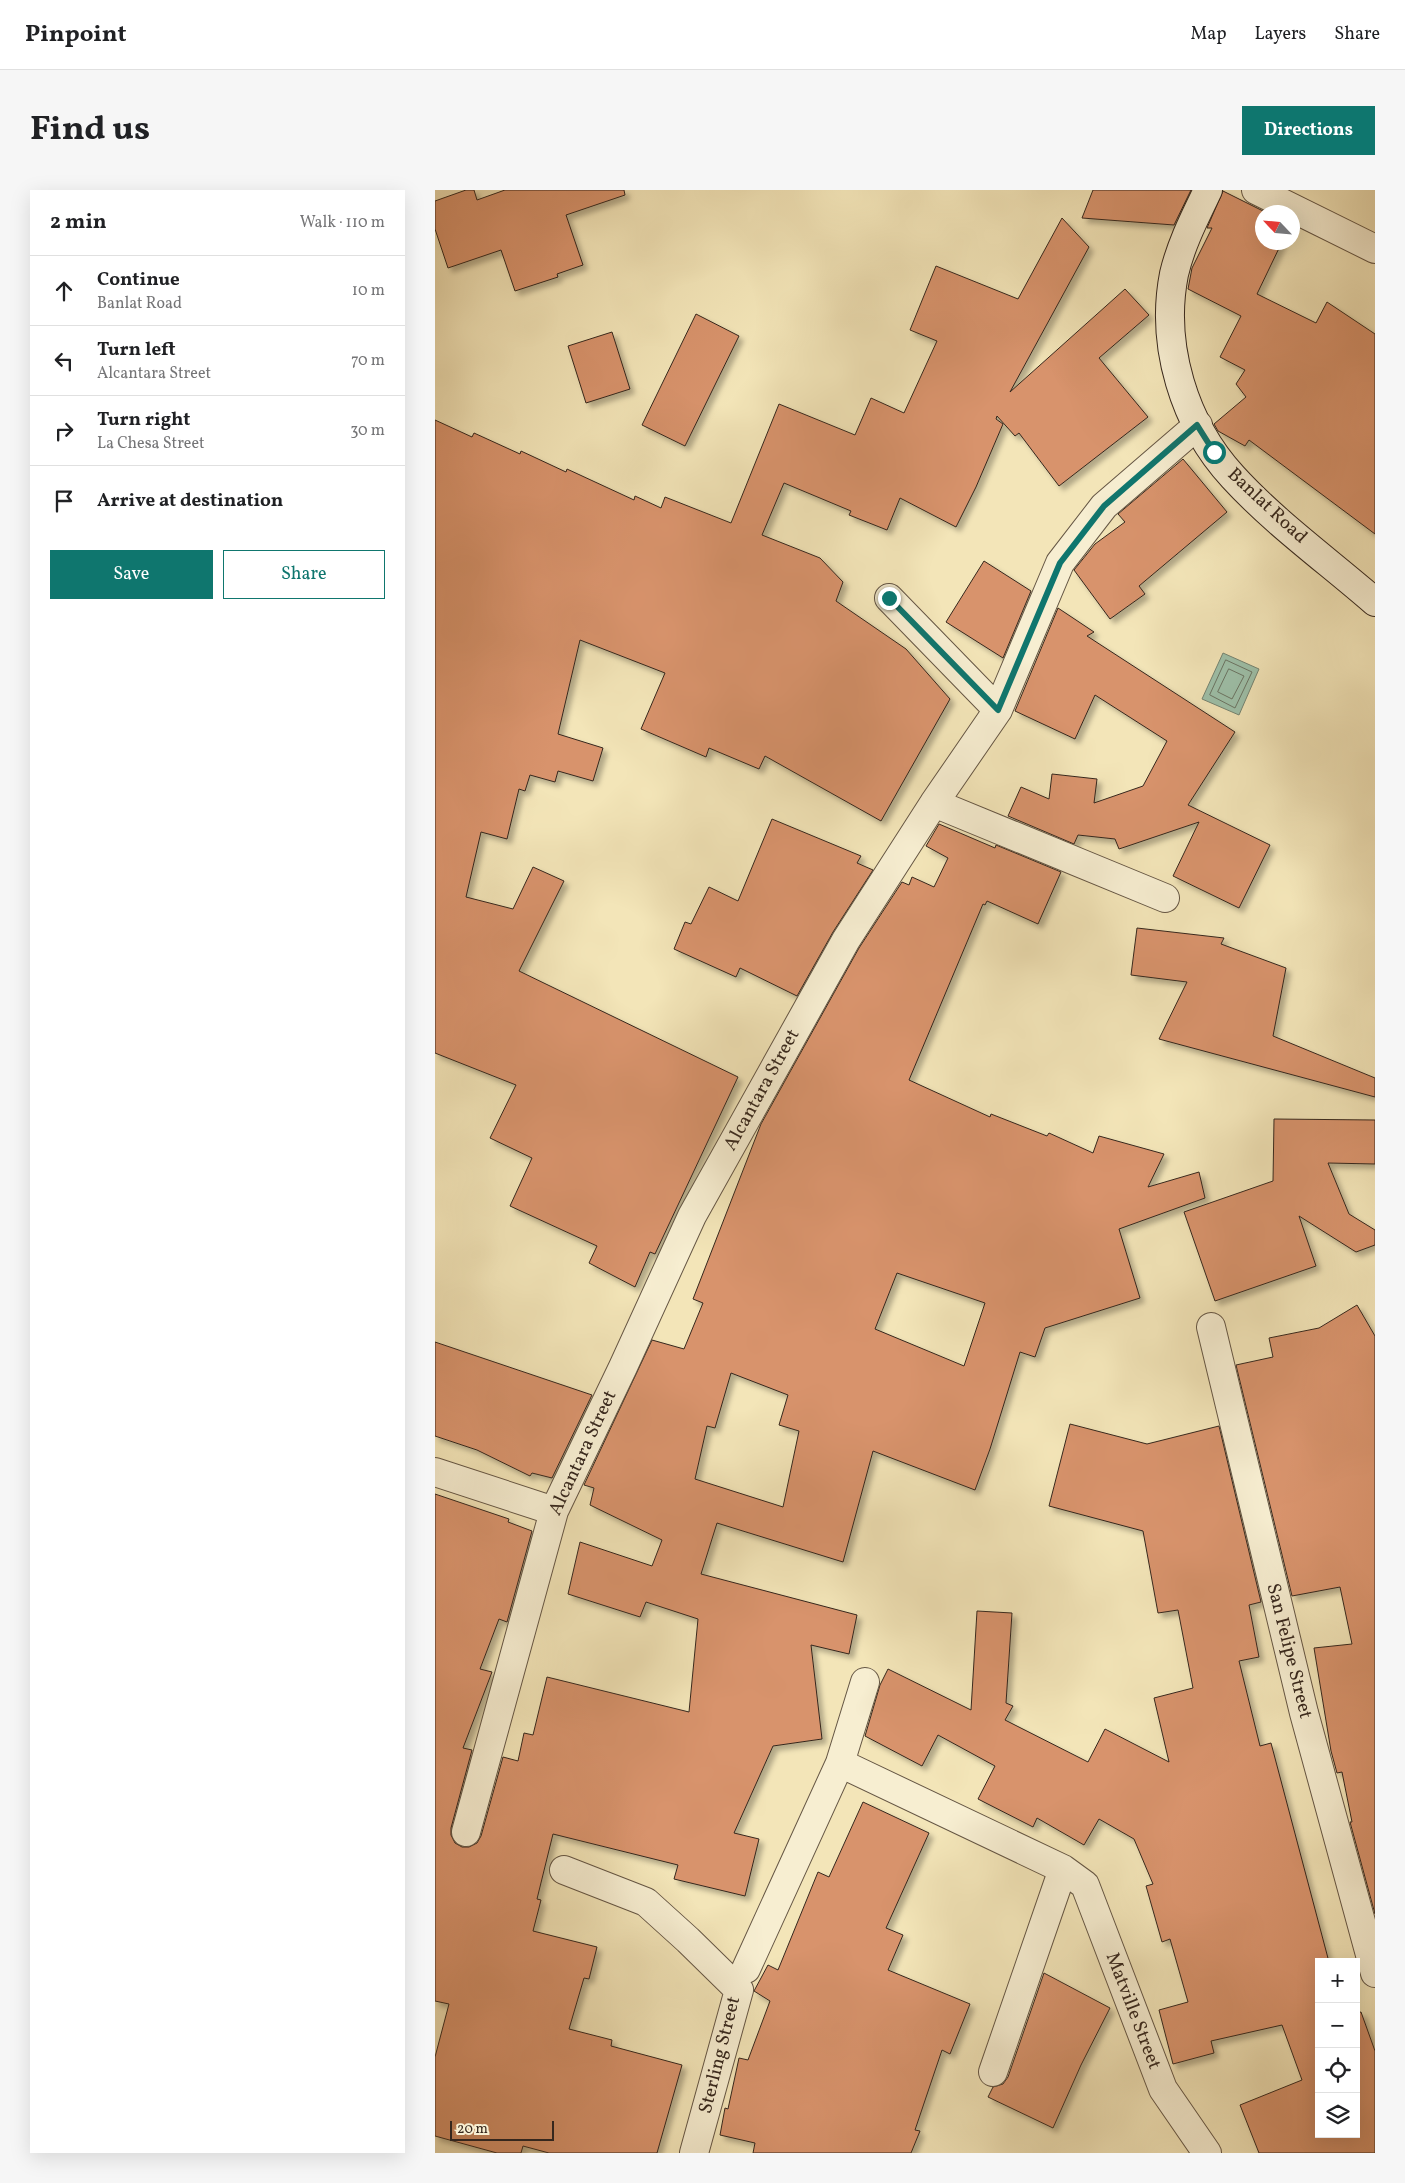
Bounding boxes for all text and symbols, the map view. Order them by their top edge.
text: Pinpoint [25,18,127,52]
text: Map [1190,22,1226,47]
text: Layers [1254,22,1306,47]
text: Share [1334,22,1380,47]
text: Find us [30,106,150,154]
button: Directions [1242,106,1375,155]
north arrow [1255,205,1300,250]
text: 2 min [50,208,107,237]
text: Walk · 110 m [300,212,385,234]
text: Continue [97,267,180,293]
icon: ahead [50,277,78,305]
text: 10 m [352,280,385,302]
text: Banlat Road [97,293,182,315]
text: Turn left [97,337,176,363]
icon: left [50,347,78,375]
text: 70 m [351,350,385,372]
text: Alcantara Street [97,363,211,385]
text: Turn right [97,407,190,433]
icon: right [50,417,78,445]
text: 30 m [350,420,385,442]
text: La Chesa Street [97,433,205,455]
route start [1203,441,1226,464]
street label: Banlat Road [1221,462,1313,550]
icon: arrive [50,487,78,515]
text: Arrive at destination [97,488,283,514]
button: Save [50,550,213,599]
button: Share [223,550,385,599]
route end [878,587,901,610]
street label: Alcantara Street [718,1024,806,1156]
street label: Alcantara Street [543,1386,624,1520]
street label: San Felipe Street [1260,1581,1318,1722]
street label: Matville Street [1099,1949,1167,2073]
map controls [1315,1958,1360,2138]
button: + [1315,1958,1360,2003]
street label: Sterling Street [693,1993,747,2116]
button: − [1315,2003,1360,2048]
button: locate [1315,2048,1360,2093]
button: layers [1315,2093,1360,2138]
scale bar [450,2118,554,2141]
text: 20 m [457,2120,488,2139]

